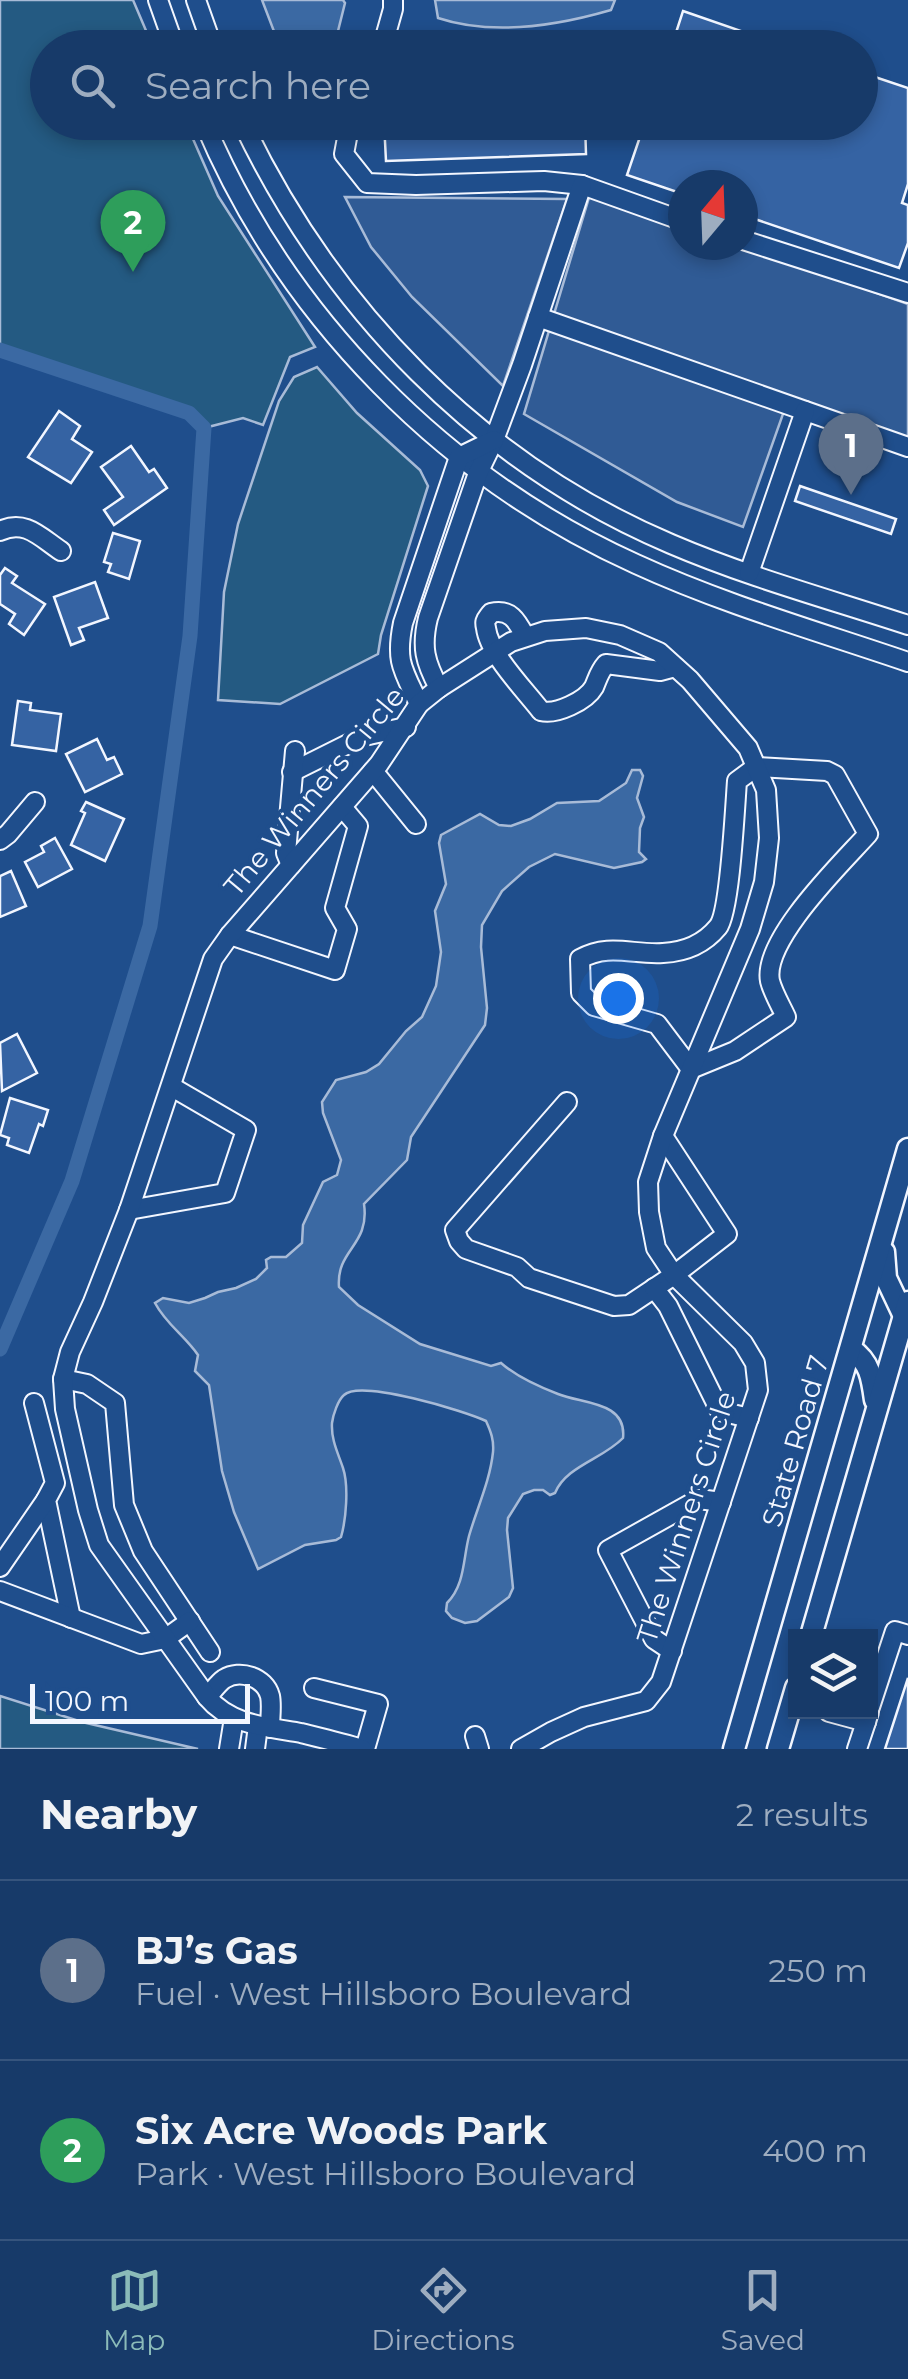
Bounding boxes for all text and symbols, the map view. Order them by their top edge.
search box [30,30,878,140]
icon: search [65,58,120,113]
text: Search here [145,62,371,109]
north arrow [668,170,758,260]
pin: 2 [100,190,166,272]
pin: 1 [818,412,884,495]
street label: The Winners Circle [217,679,411,903]
your location [593,973,644,1024]
street label: State Road 7 [754,1351,836,1531]
street label: The Winners Circle [629,1387,743,1647]
map controls [788,1629,878,1719]
button: layers [788,1629,878,1719]
scale bar [30,1679,250,1724]
text: 100 m [45,1684,129,1718]
text: Nearby [40,1788,197,1840]
text: 2 results [736,1795,868,1834]
text: BJ’s Gas [135,1927,298,1974]
text: 1 [66,1951,79,1990]
text: 250 m [768,1951,868,1990]
text: Fuel · West Hillsboro Boulevard [135,1974,632,2013]
text: Six Acre Woods Park [135,2107,547,2154]
text: 2 [63,2131,82,2170]
text: 400 m [762,2131,868,2170]
text: Park · West Hillsboro Boulevard [135,2154,636,2193]
tab: Map [103,2263,165,2357]
tab: Directions [371,2263,515,2357]
tab: Saved [721,2263,805,2357]

